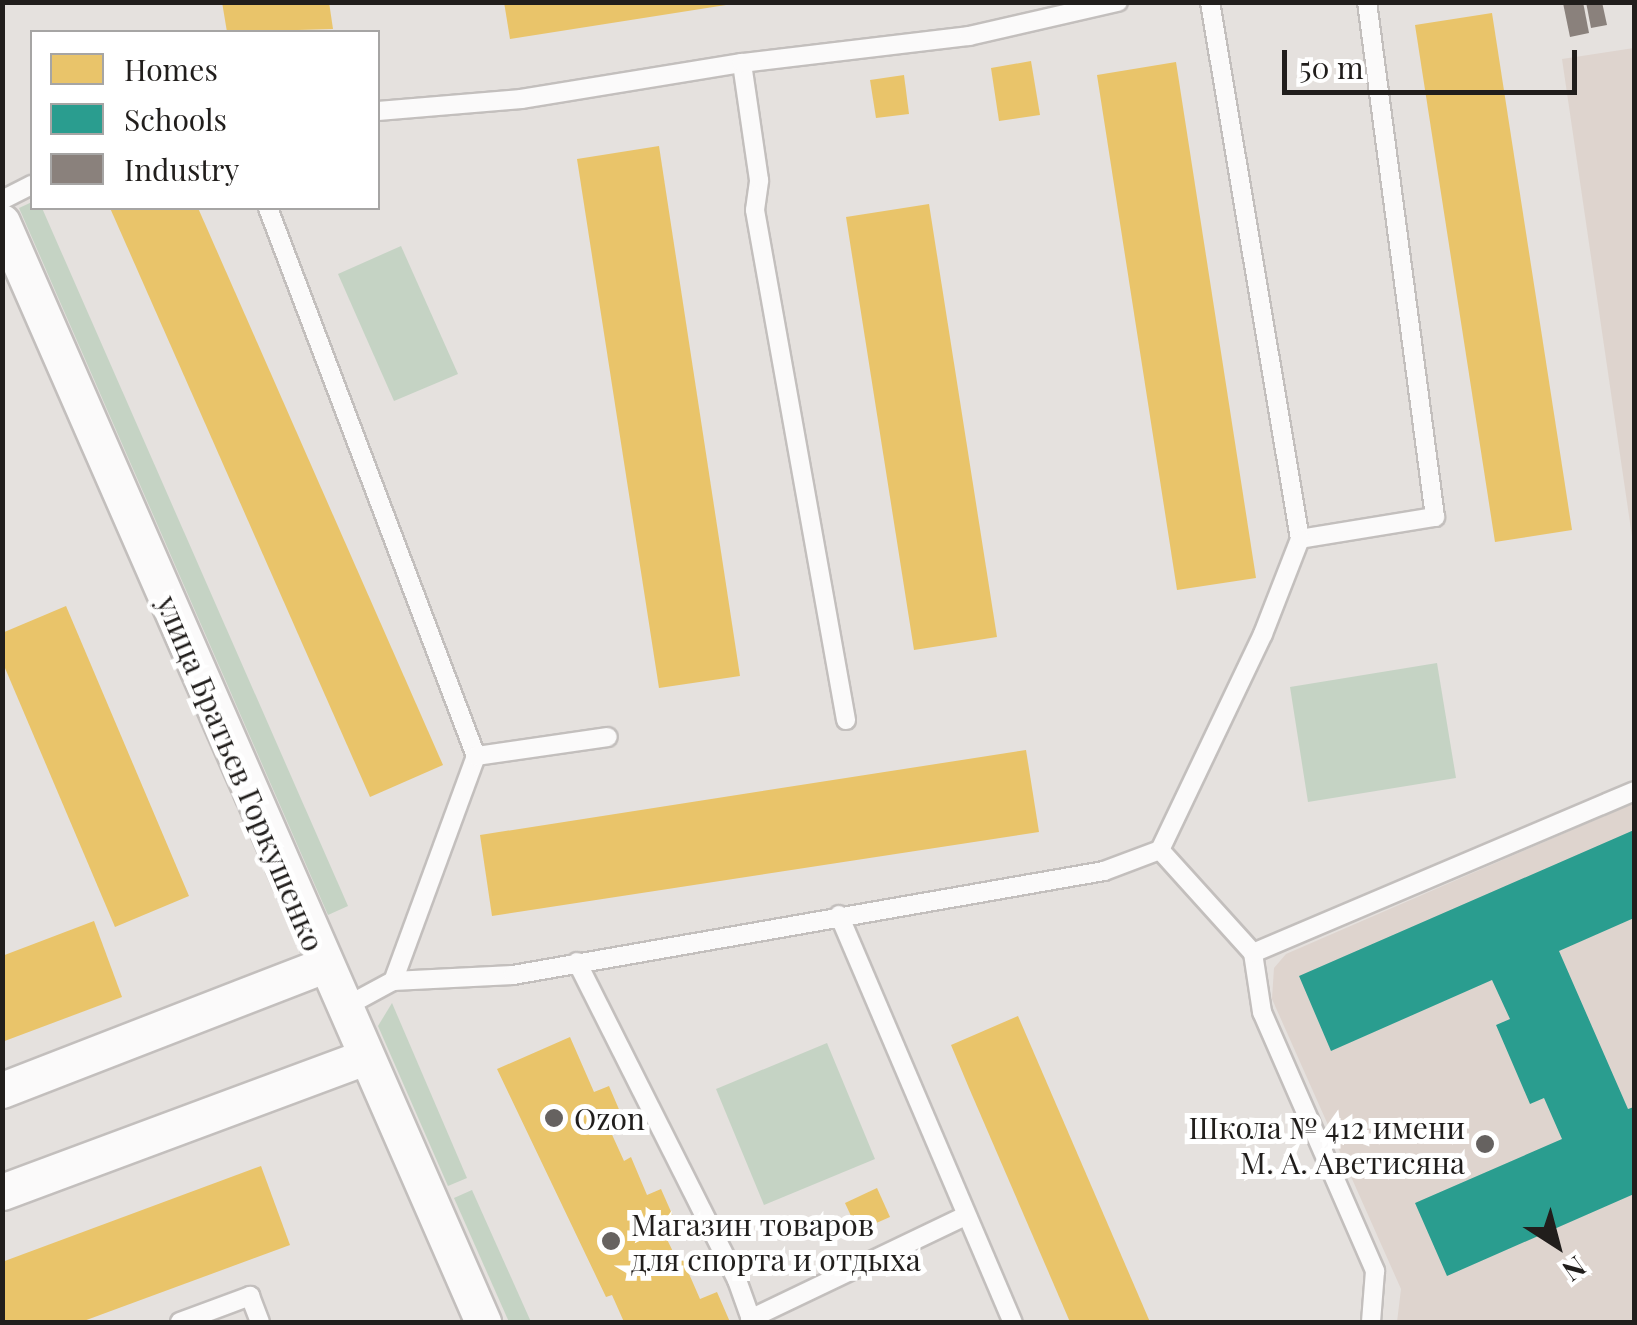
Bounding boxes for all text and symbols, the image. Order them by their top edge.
legend [30,30,380,210]
scale bar [1287,30,1582,92]
text: 50 m [1299,47,1364,87]
text: Homes [124,49,218,89]
text: Schools [124,99,227,139]
text: Industry [124,149,239,189]
street label: улица Братьев Горкушенко [150,590,332,956]
place label: Ozon [574,1100,645,1136]
marker: Ozon [543,1107,565,1129]
place label: Школа № 412 имени М. А. Аветисяна [1188,1109,1465,1180]
marker: Школа № 412 имени М. А. Аветисяна [1474,1133,1496,1155]
north arrow [1507,1195,1607,1295]
place label: Магазин товаров для спорта и отдыха [631,1206,921,1276]
marker: Магазин товаров для спорта и отдыха [600,1230,622,1252]
text: N [1556,1249,1594,1291]

